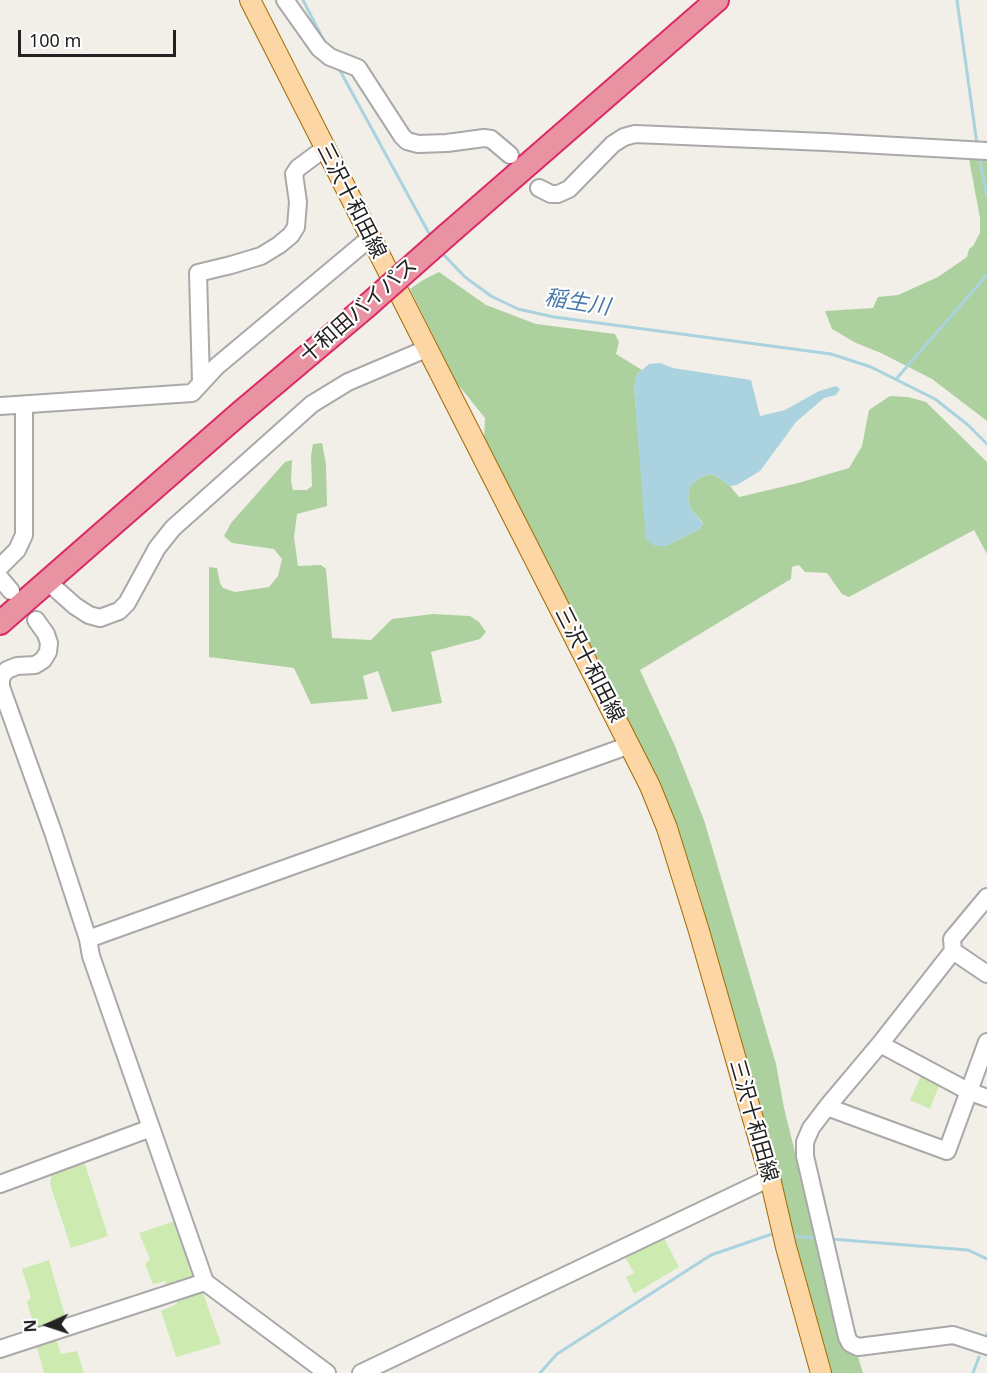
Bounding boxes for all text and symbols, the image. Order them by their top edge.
scale bar [21,18,178,56]
text: 100 m [29,28,81,52]
street label: 三沢十和田線 [311,139,391,263]
street label: 十和田バイパス [295,253,423,369]
water label: 稲生川 [542,285,612,321]
street label: 三沢十和田線 [549,603,629,727]
street label: 三沢十和田線 [724,1057,782,1185]
north arrow [18,1295,78,1355]
text: N [19,1319,41,1333]

